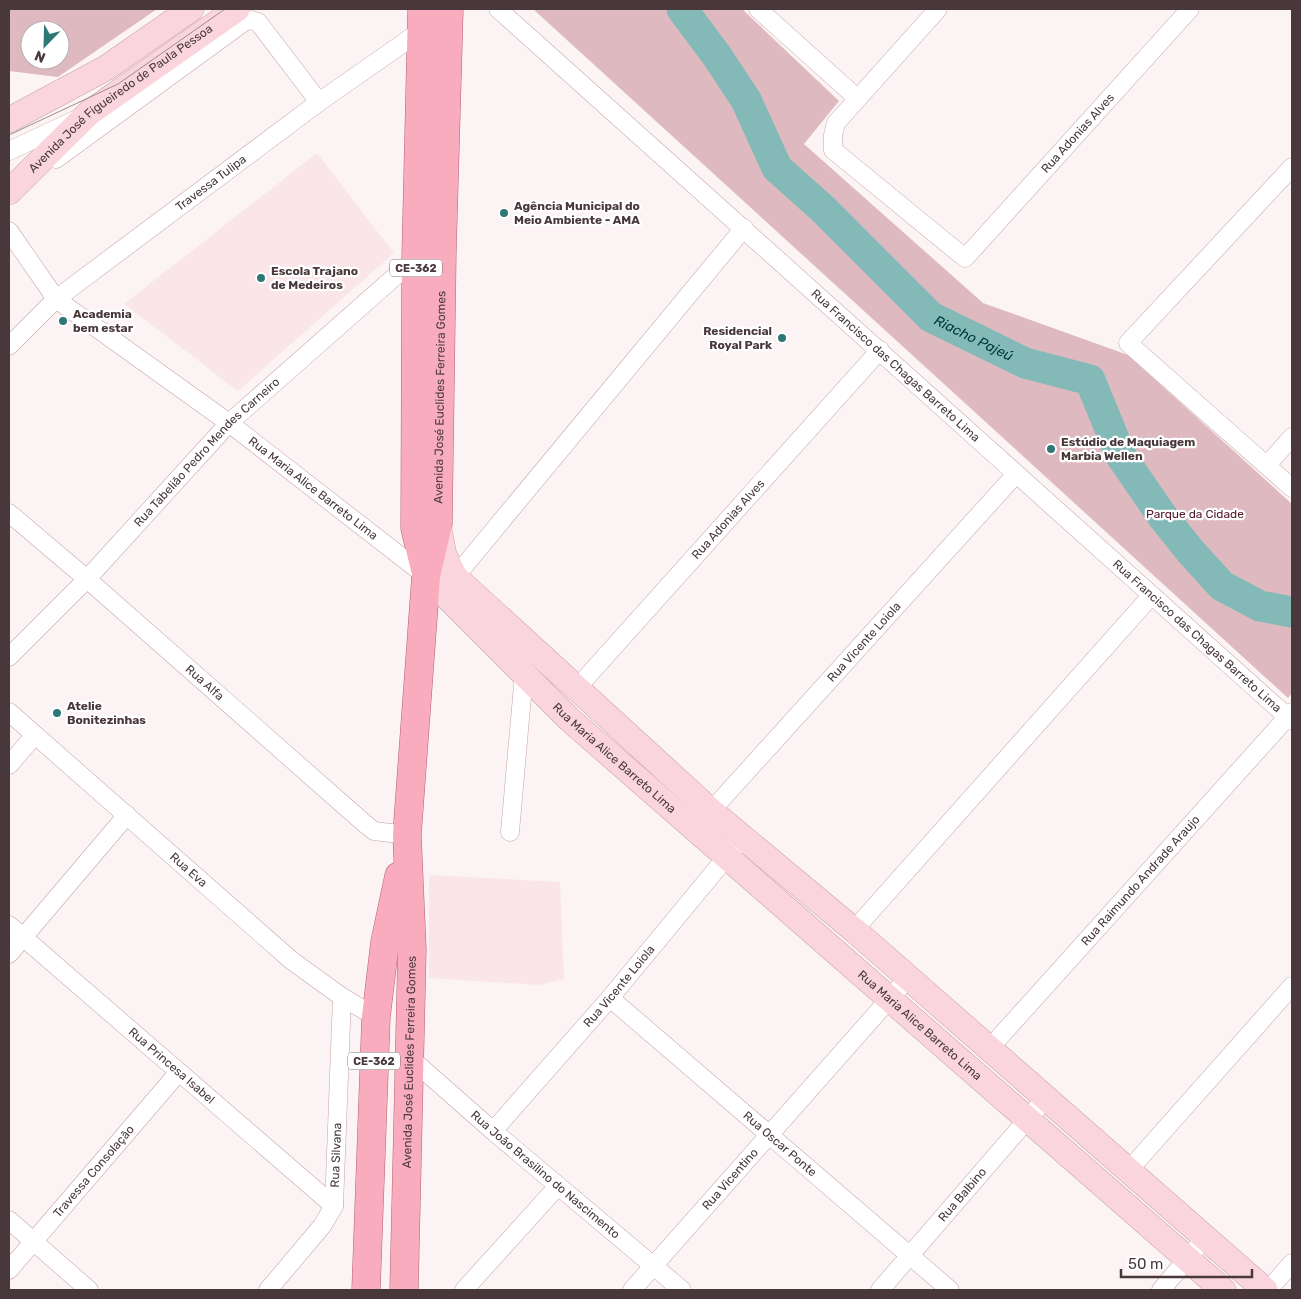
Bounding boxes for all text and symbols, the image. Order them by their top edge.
north arrow [20,20,70,70]
street label: Avenida José Figueiredo de Paula Pessoa [26,22,215,176]
text: N [32,47,48,66]
street label: Rua Adonias Alves [1038,91,1117,176]
street label: Travessa Tulipa [173,152,249,214]
place label: Agência Municipal do Meio Ambiente - AMA [514,199,640,227]
marker: Agência Municipal do Meio Ambiente - AMA [498,207,510,219]
road number: CE-362 [390,260,442,276]
place label: Escola Trajano de Medeiros [271,264,358,292]
marker: Escola Trajano de Medeiros [255,272,267,284]
street label: Rua Francisco das Chagas Barreto Lima [808,286,983,445]
street label: Avenida José Euclides Ferreira Gomes [431,291,448,504]
place label: Academia bem estar [73,307,134,335]
water label: Riacho Pajeú [931,312,1016,365]
marker: Academia bem estar [57,315,69,327]
place label: Residencial Royal Park [703,324,772,352]
marker: Residencial Royal Park [776,332,788,344]
street label: Rua Tabelião Pedro Mendes Carneiro [131,375,283,529]
street label: Rua Maria Alice Barreto Lima [246,434,380,543]
place label: Estúdio de Maquiagem Marbia Wellen [1061,435,1195,463]
marker: Estúdio de Maquiagem Marbia Wellen [1045,443,1057,455]
street label: Rua Adonias Alves [689,477,768,562]
park label: Parque da Cidade [1146,507,1244,521]
street label: Rua Francisco das Chagas Barreto Lima [1110,557,1284,715]
street label: Rua Vicente Loiola [824,599,904,685]
street label: Rua Alfa [183,662,227,703]
place label: Atelie Bonitezinhas [67,699,146,727]
street label: Rua Maria Alice Barreto Lima [550,700,679,816]
marker: Atelie Bonitezinhas [51,707,63,719]
street label: Rua Raimundo Andrade Araujo [1078,812,1203,948]
street label: Rua Eva [167,850,210,890]
street label: Rua Vicente Loiola [581,942,658,1030]
street label: Avenida José Euclides Ferreira Gomes [400,956,419,1169]
street label: Rua Maria Alice Barreto Lima [855,968,985,1083]
street label: Rua Princesa Isabel [126,1025,218,1107]
road number: CE-362 [348,1052,400,1070]
street label: Rua João Brasilino do Nascimento [468,1108,623,1242]
street label: Rua Oscar Ponte [740,1108,820,1180]
street label: Travessa Consolação [50,1122,137,1220]
street label: Rua Silvana [328,1122,344,1188]
street label: Rua Vicentino [699,1145,761,1213]
street label: Rua Balbino [935,1165,989,1224]
scale bar [1121,1246,1252,1278]
text: 50 m [1128,1255,1163,1273]

